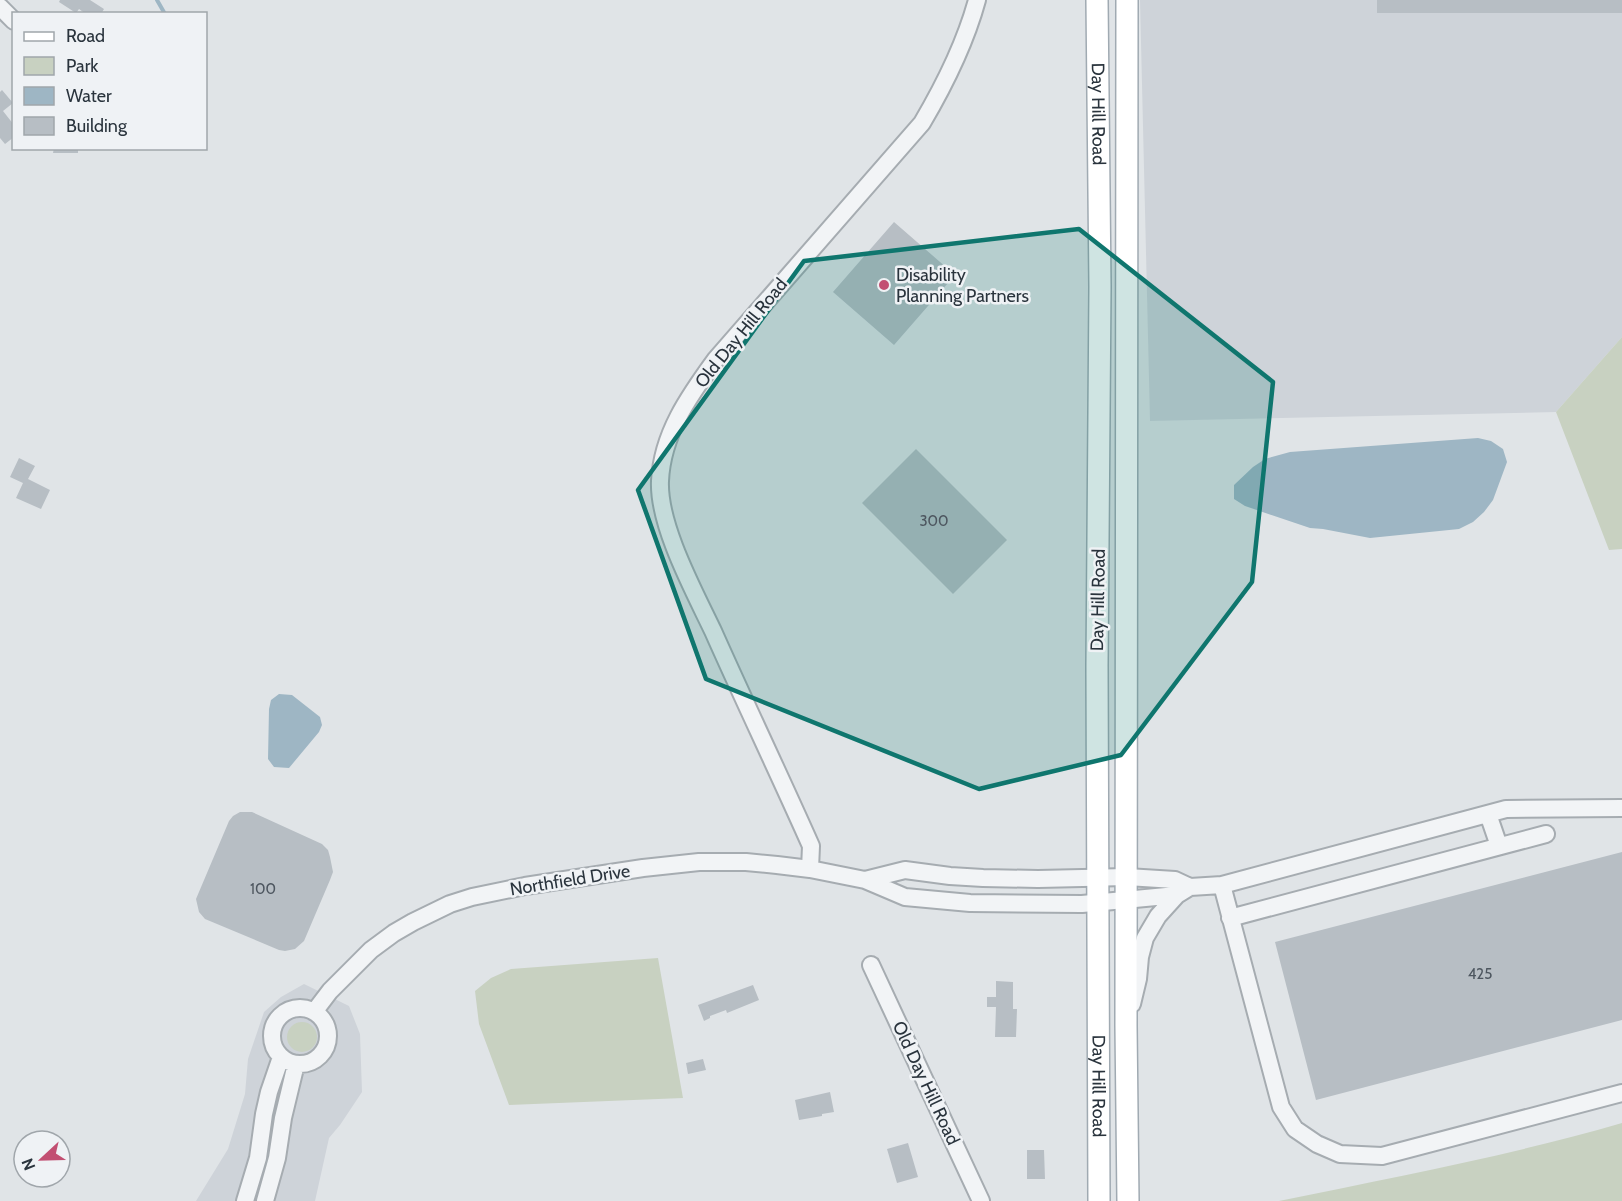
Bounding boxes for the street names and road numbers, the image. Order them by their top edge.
street label: Day Hill Road [1087,63,1110,165]
street label: Old Day Hill Road [690,274,792,392]
street label: Day Hill Road [1086,549,1110,651]
street label: Northfield Drive [508,860,632,900]
street label: Old Day Hill Road [888,1018,964,1148]
street label: Day Hill Road [1087,1035,1110,1137]

